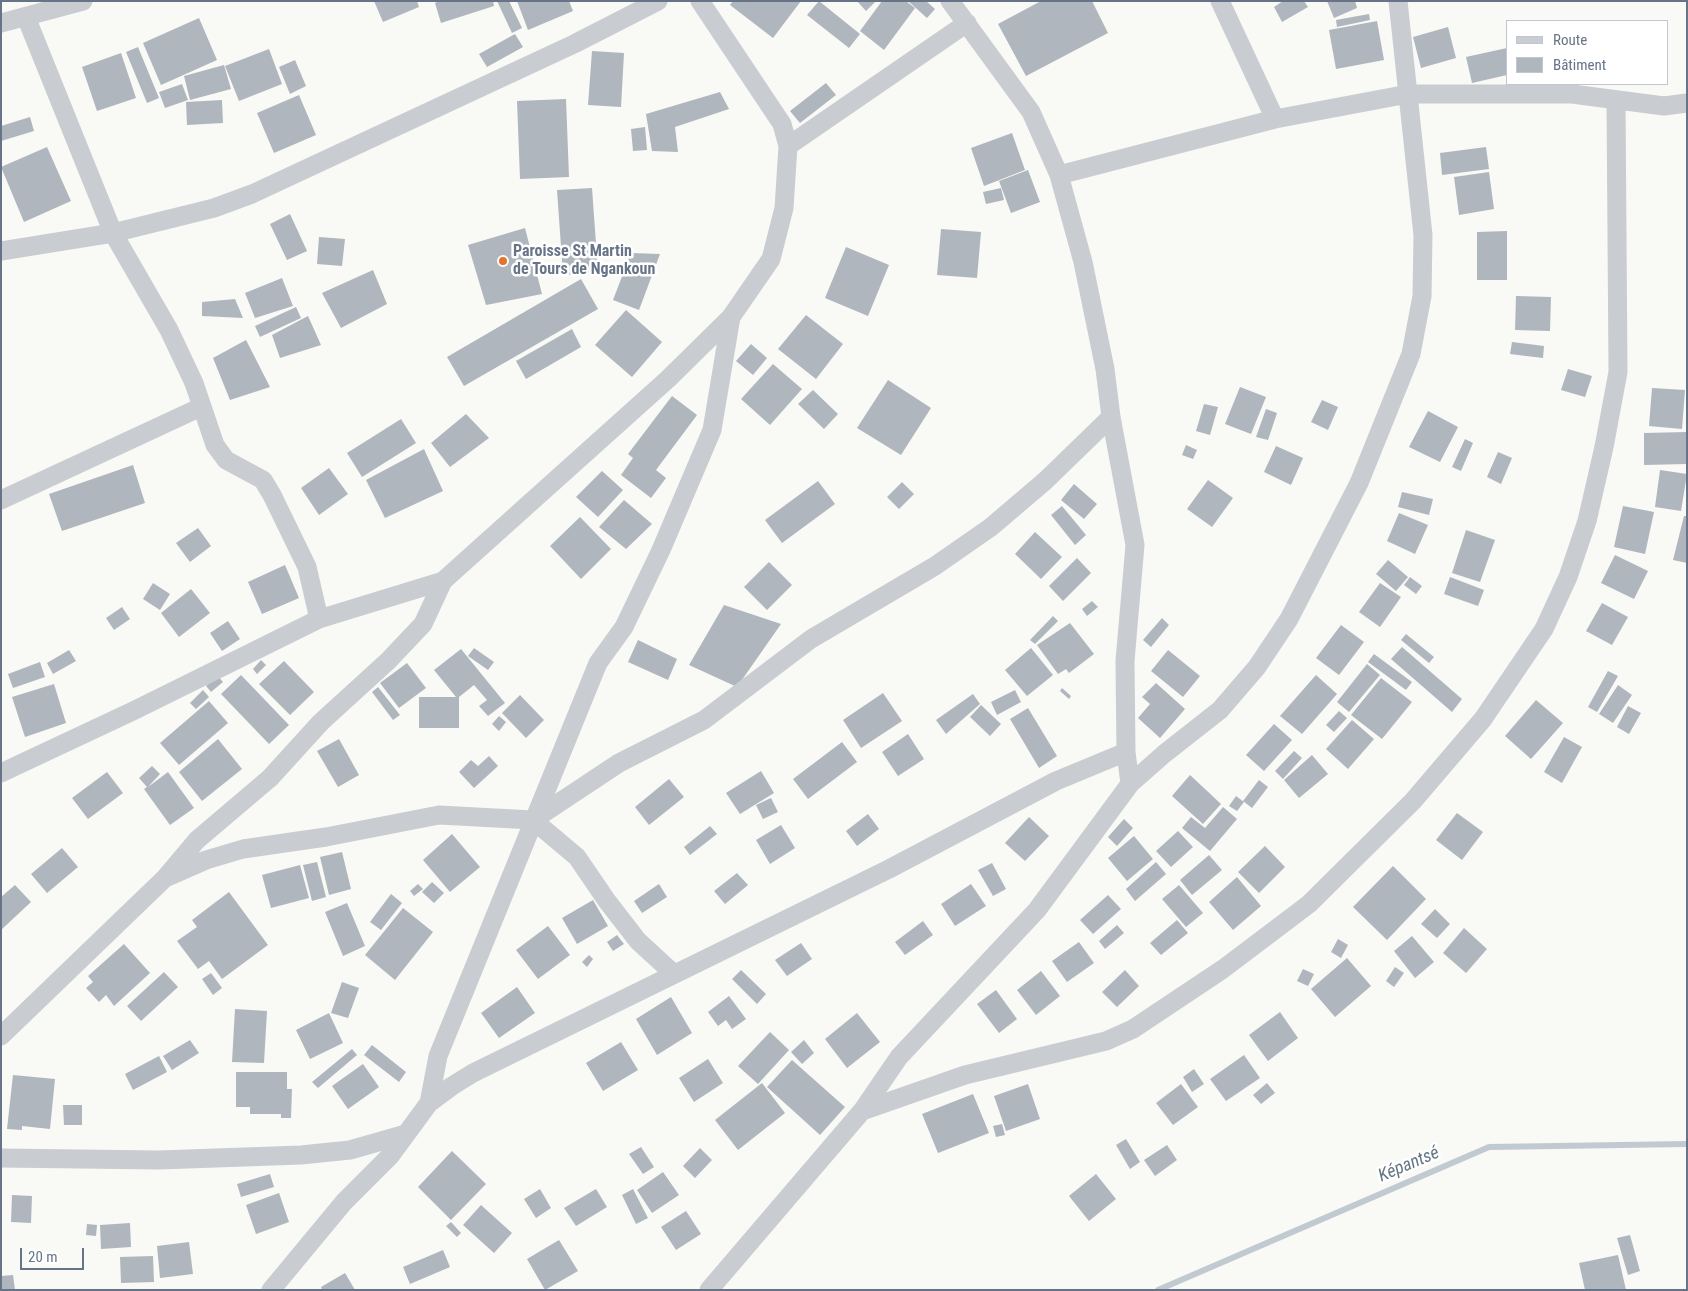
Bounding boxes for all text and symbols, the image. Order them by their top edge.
legend [1506,20,1668,85]
text: Route [1553,31,1587,49]
text: Bâtiment [1553,56,1606,74]
place label: Paroisse St Martin de Tours de Ngankoun [513,242,655,280]
marker: Paroisse St Martin de Tours de Ngankoun [497,255,509,267]
water label: Képantsé [1375,1143,1443,1187]
scale bar [22,1238,86,1270]
text: 20 m [28,1248,58,1266]

